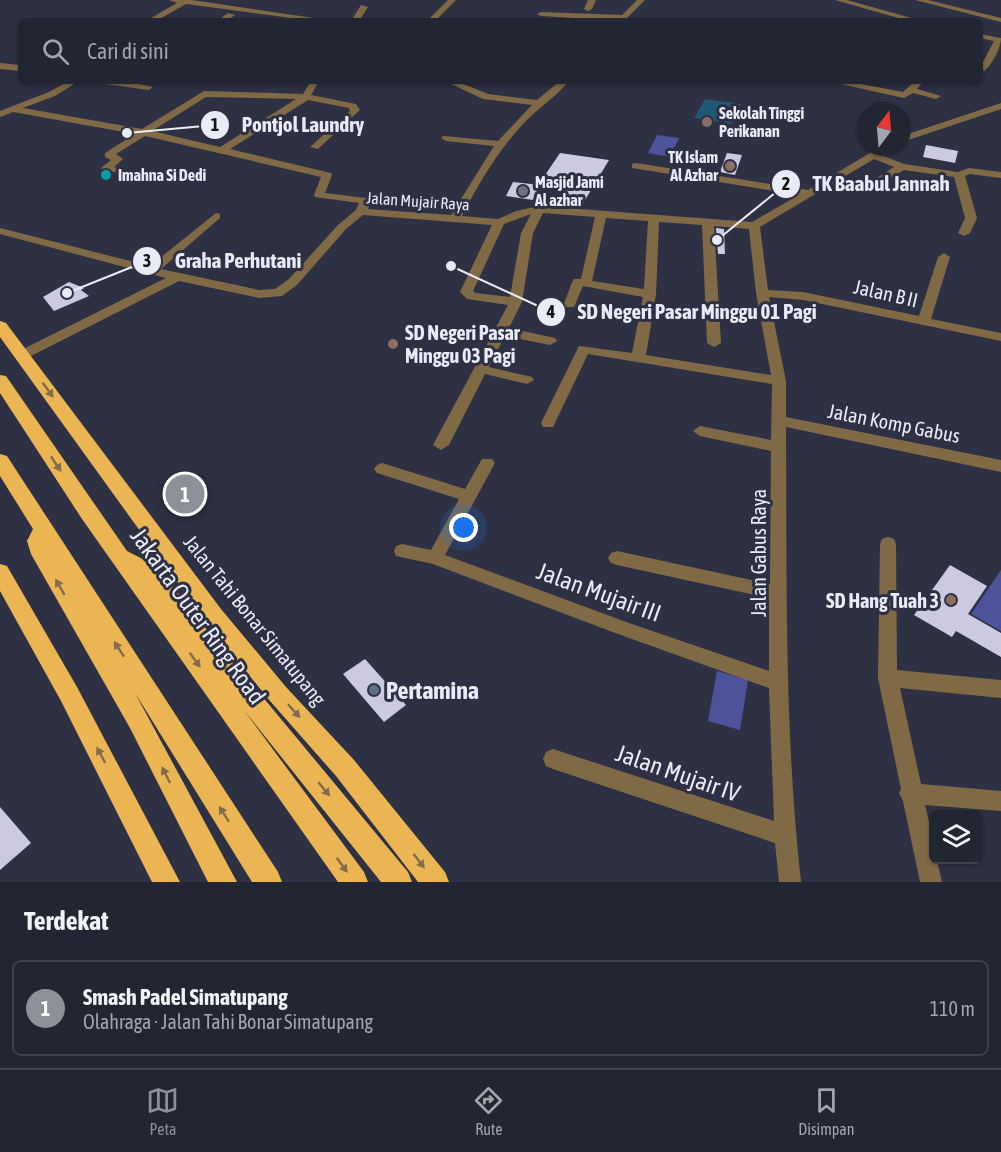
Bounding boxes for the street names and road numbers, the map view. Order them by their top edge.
street label: Jalan Mujair Raya [366,188,470,215]
street label: Jalan B II [852,274,920,312]
street label: Jalan Komp Gabus [826,399,962,447]
street label: Jalan Gabus Raya [747,489,770,617]
street label: Jakarta Outer Ring Road [125,523,271,709]
street label: Jalan Tahi Bonar Simatupang [179,530,331,710]
street label: Jalan Mujair III [533,557,665,627]
street label: Jalan Mujair IV [612,739,744,807]

